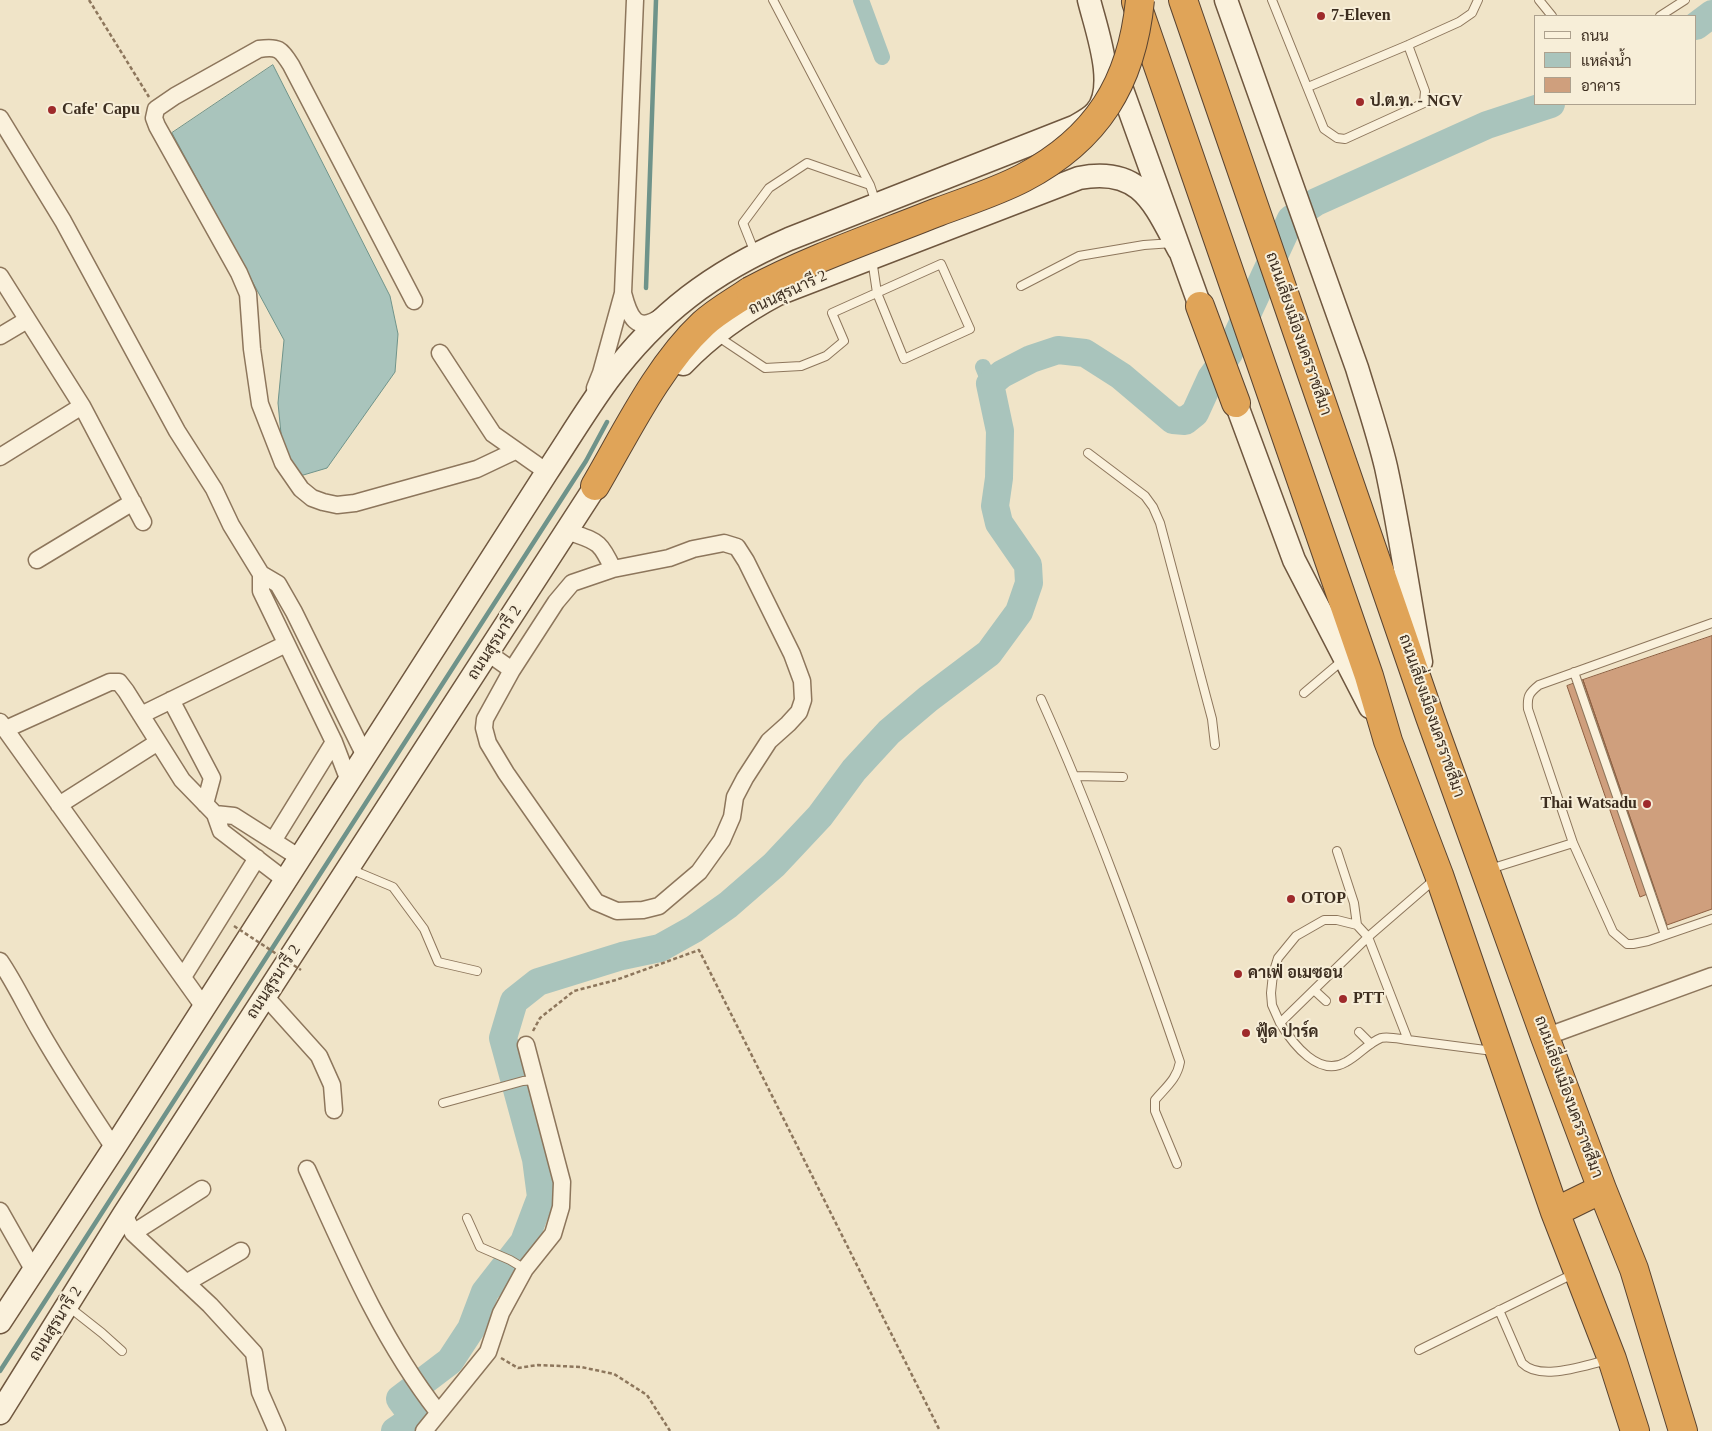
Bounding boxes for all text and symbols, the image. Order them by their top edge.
place label: 7-Eleven [1331,6,1391,26]
marker: 7-Eleven [1315,10,1327,22]
legend [1534,15,1697,105]
text: ถนน [1581,28,1609,44]
text: แหล่งน้ำ [1581,53,1632,69]
text: อาคาร [1581,78,1621,94]
place label: ป.ต.ท. - NGV [1370,92,1462,112]
marker: ป.ต.ท. - NGV [1354,96,1366,108]
place label: Cafe' Capu [62,100,140,120]
marker: Cafe' Capu [46,104,58,116]
street label: ถนนเลี่ยงเมืองนครราชสีมา [1261,250,1335,418]
street label: ถนนสุรนารี 2 [746,266,830,320]
street label: ถนนสุรนารี 2 [464,602,526,684]
street label: ถนนเลี่ยงเมืองนครราชสีมา [1394,632,1468,800]
place label: Thai Watsadu [1541,794,1637,814]
marker: Thai Watsadu [1641,798,1653,810]
place label: OTOP [1301,889,1346,909]
marker: OTOP [1285,893,1297,905]
street label: ถนนสุรนารี 2 [243,941,305,1023]
place label: คาเฟ่ อเมซอน [1248,964,1343,984]
marker: คาเฟ่ อเมซอน [1232,968,1244,980]
place label: PTT [1353,989,1384,1009]
marker: PTT [1337,993,1349,1005]
street label: ถนนเลี่ยงเมืองนครราชสีมา [1530,1013,1606,1181]
place label: ฟู้ด ปาร์ค [1256,1023,1318,1043]
marker: ฟู้ด ปาร์ค [1240,1027,1252,1039]
street label: ถนนสุรนารี 2 [25,1283,87,1365]

